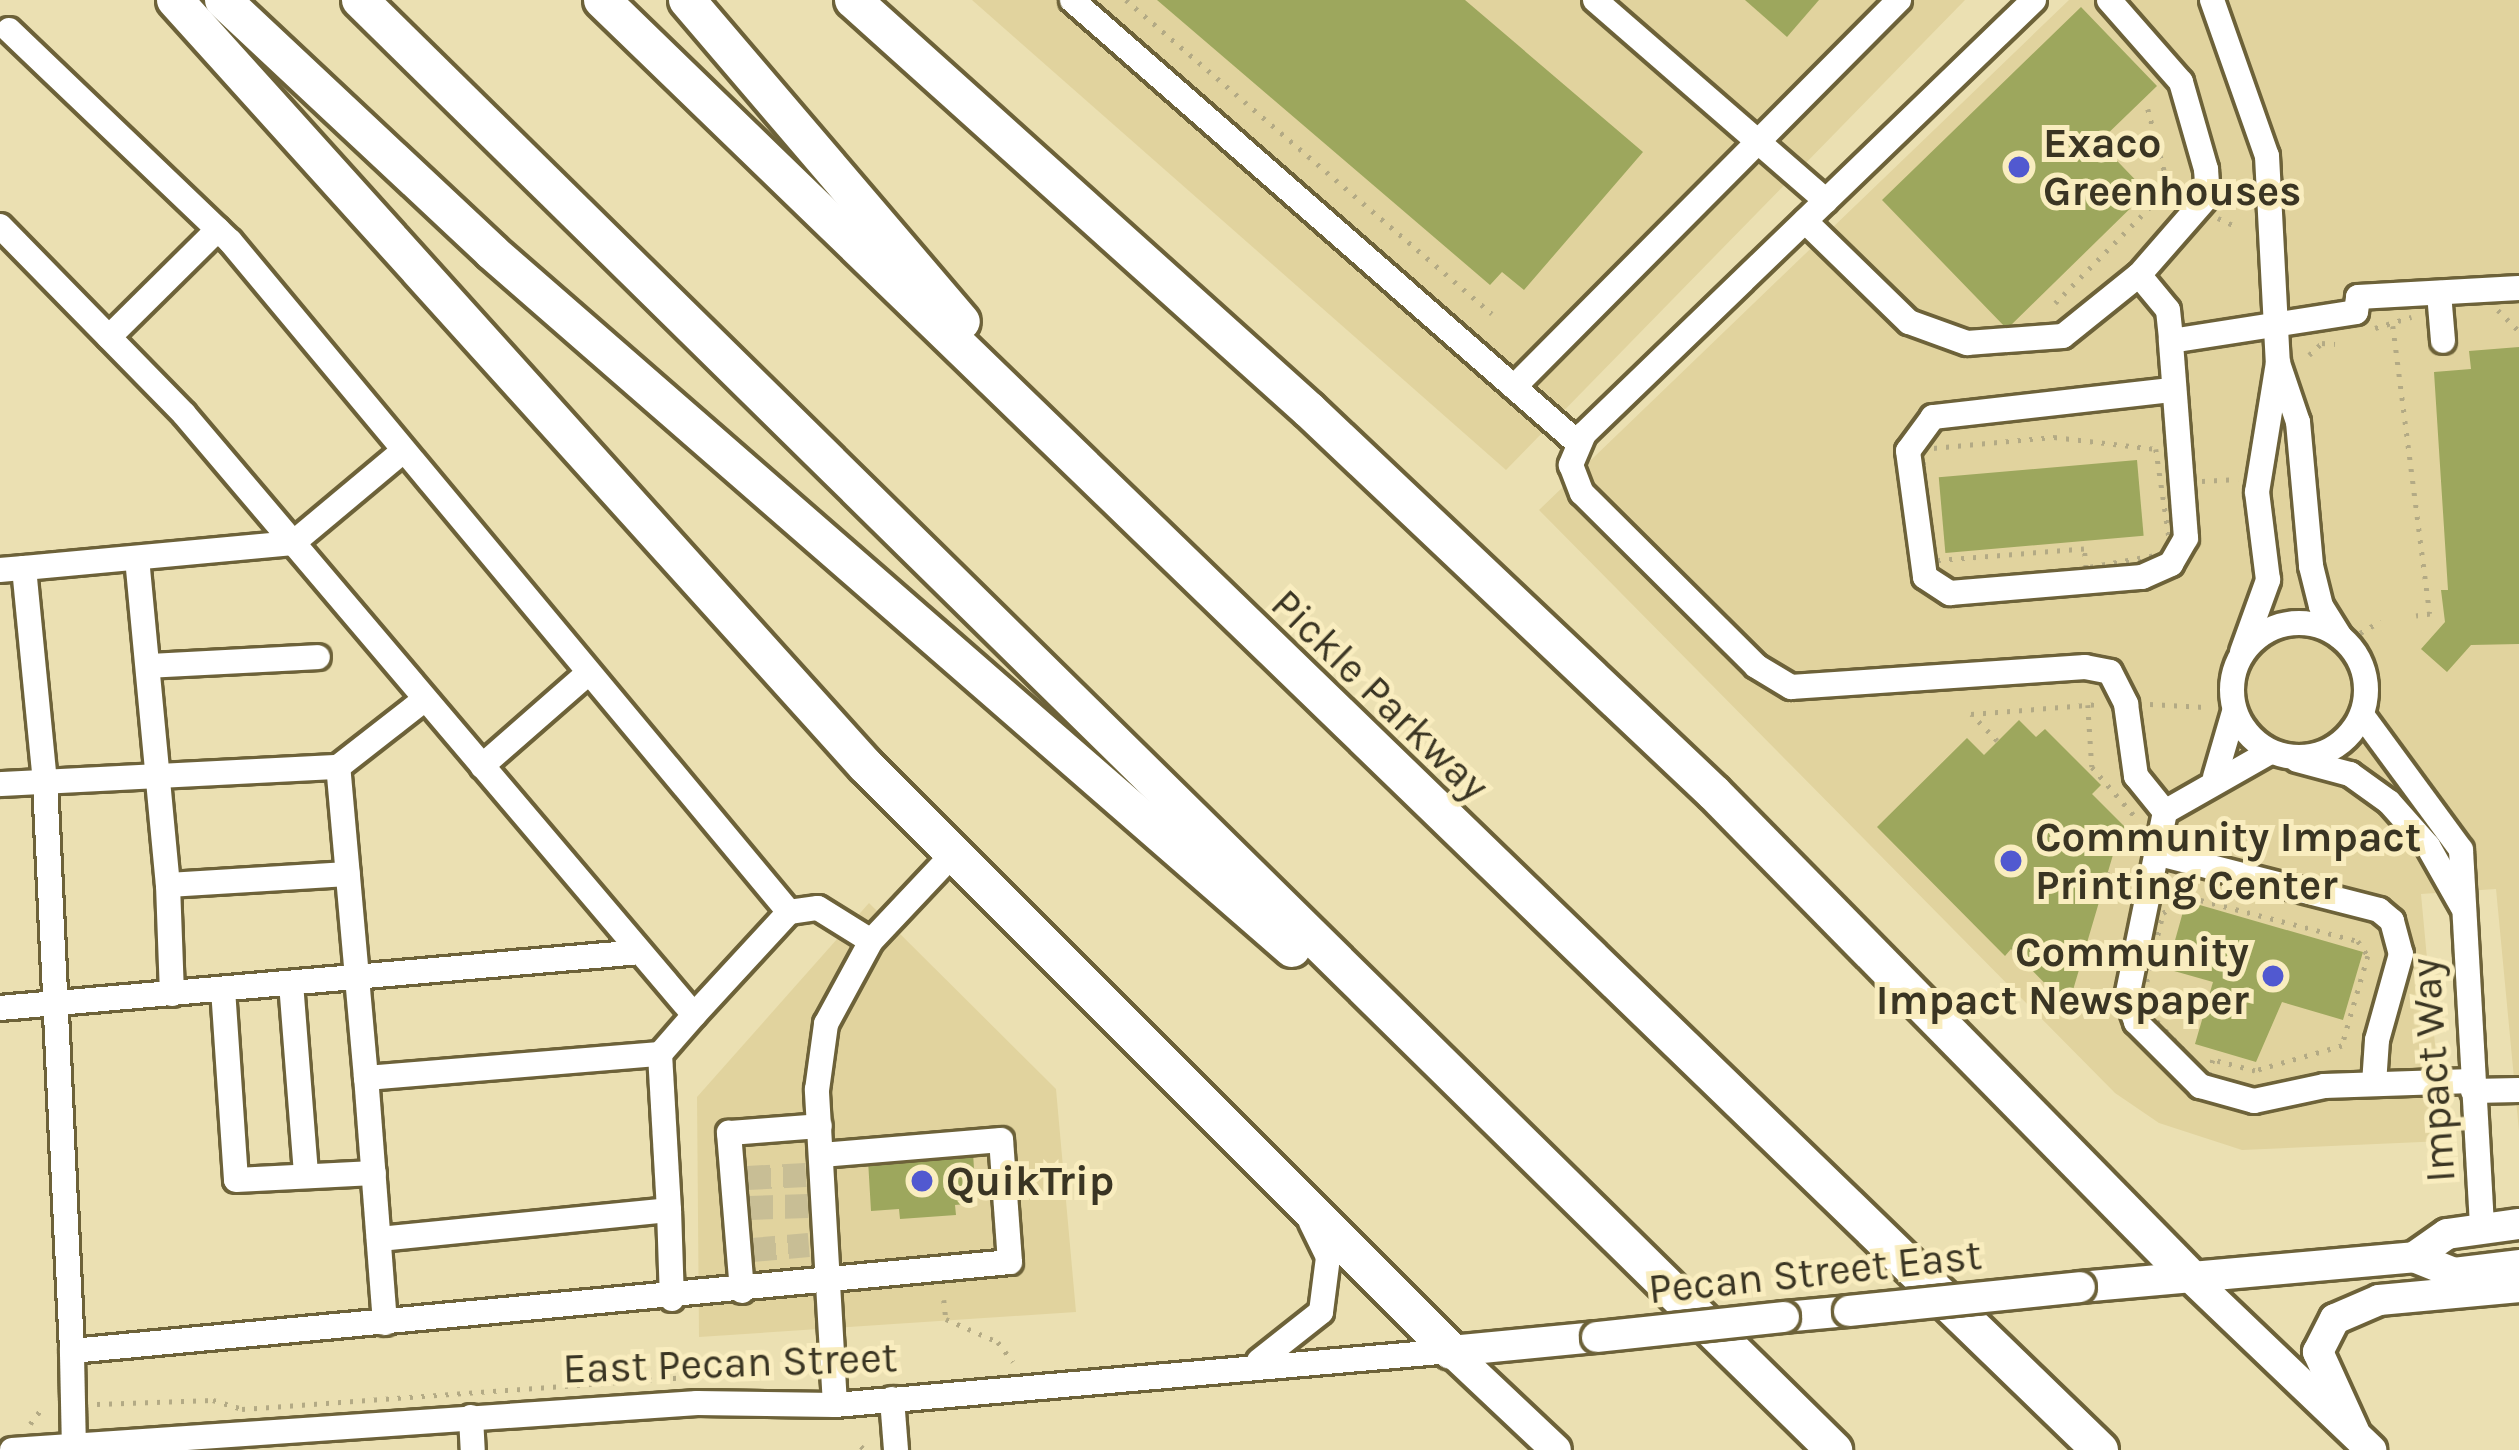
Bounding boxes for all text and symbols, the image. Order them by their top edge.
place label: Exaco Greenhouses [2043,118,2301,216]
marker: Exaco Greenhouses [2006,154,2032,180]
street label: Pickle Parkway [1261,579,1499,811]
place label: Community Impact Printing Center [2035,812,2421,910]
marker: Community Impact Printing Center [1998,848,2024,874]
place label: Community Impact Newspaper [1876,927,2249,1026]
street label: Impact Way [2400,956,2466,1184]
marker: Community Impact Newspaper [2260,963,2286,989]
place label: QuikTrip [946,1156,1114,1206]
marker: QuikTrip [909,1168,935,1194]
street label: Pecan Street East [1646,1229,1984,1315]
street label: East Pecan Street [562,1332,898,1394]

